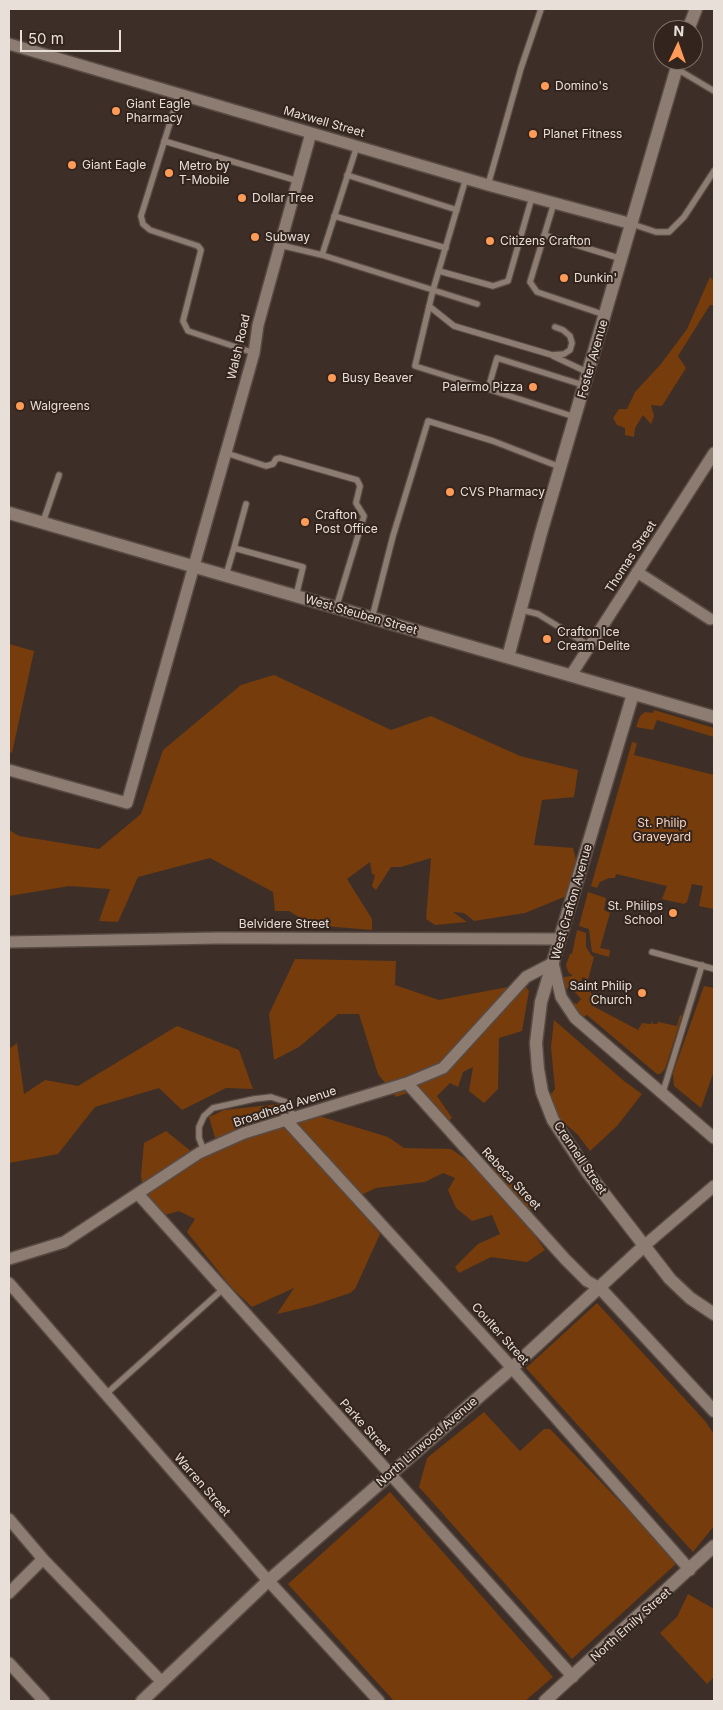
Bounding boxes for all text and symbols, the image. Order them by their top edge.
scale bar [22,20,124,52]
north arrow [653,20,703,70]
text: N [673,22,685,39]
text: 50 m [28,29,64,48]
place label: Domino's [555,79,608,93]
marker: Domino's [539,80,551,92]
place label: Giant Eagle Pharmacy [126,97,190,125]
street label: Maxwell Street [282,104,366,140]
marker: Giant Eagle Pharmacy [110,105,122,117]
place label: Planet Fitness [543,127,622,141]
marker: Planet Fitness [527,128,539,140]
place label: Giant Eagle [82,158,146,172]
marker: Giant Eagle [66,159,78,171]
place label: Metro by T-Mobile [179,159,230,187]
marker: Metro by T-Mobile [163,167,175,179]
place label: Dollar Tree [252,191,314,205]
marker: Dollar Tree [236,192,248,204]
place label: Subway [265,230,310,244]
marker: Subway [249,231,261,243]
place label: Citizens Crafton [500,234,591,248]
marker: Citizens Crafton [484,235,496,247]
place label: Dunkin' [574,271,617,285]
marker: Dunkin' [558,272,570,284]
street label: Walsh Road [224,313,254,381]
street label: Foster Avenue [575,318,611,400]
place label: Busy Beaver [342,371,413,385]
marker: Busy Beaver [326,372,338,384]
place label: Palermo Pizza [442,380,523,394]
marker: Palermo Pizza [527,381,539,393]
place label: Walgreens [30,399,90,413]
marker: Walgreens [14,400,26,412]
place label: CVS Pharmacy [460,485,545,499]
marker: CVS Pharmacy [444,486,456,498]
place label: Crafton Post Office [315,508,378,536]
marker: Crafton Post Office [299,516,311,528]
street label: Thomas Street [602,518,660,596]
street label: West Steuben Street [303,592,419,638]
place label: Crafton Ice Cream Delite [557,625,630,653]
marker: Crafton Ice Cream Delite [541,633,553,645]
park label: St. Philip Graveyard [633,816,691,844]
street label: West Crafton Avenue [549,843,595,961]
place label: St. Philips School [607,899,663,927]
marker: St. Philips School [667,907,679,919]
street label: Belvidere Street [239,917,329,931]
place label: Saint Philip Church [569,979,632,1007]
marker: Saint Philip Church [636,987,648,999]
street label: Broadhead Avenue [232,1084,338,1130]
street label: Crennell Street [550,1119,610,1197]
street label: Rebeca Street [479,1145,543,1213]
street label: Coulter Street [468,1300,532,1368]
street label: North Linwood Avenue [374,1394,480,1490]
street label: Parke Street [336,1396,394,1458]
street label: Warren Street [171,1451,233,1519]
street label: North Emily Street [588,1585,674,1665]

